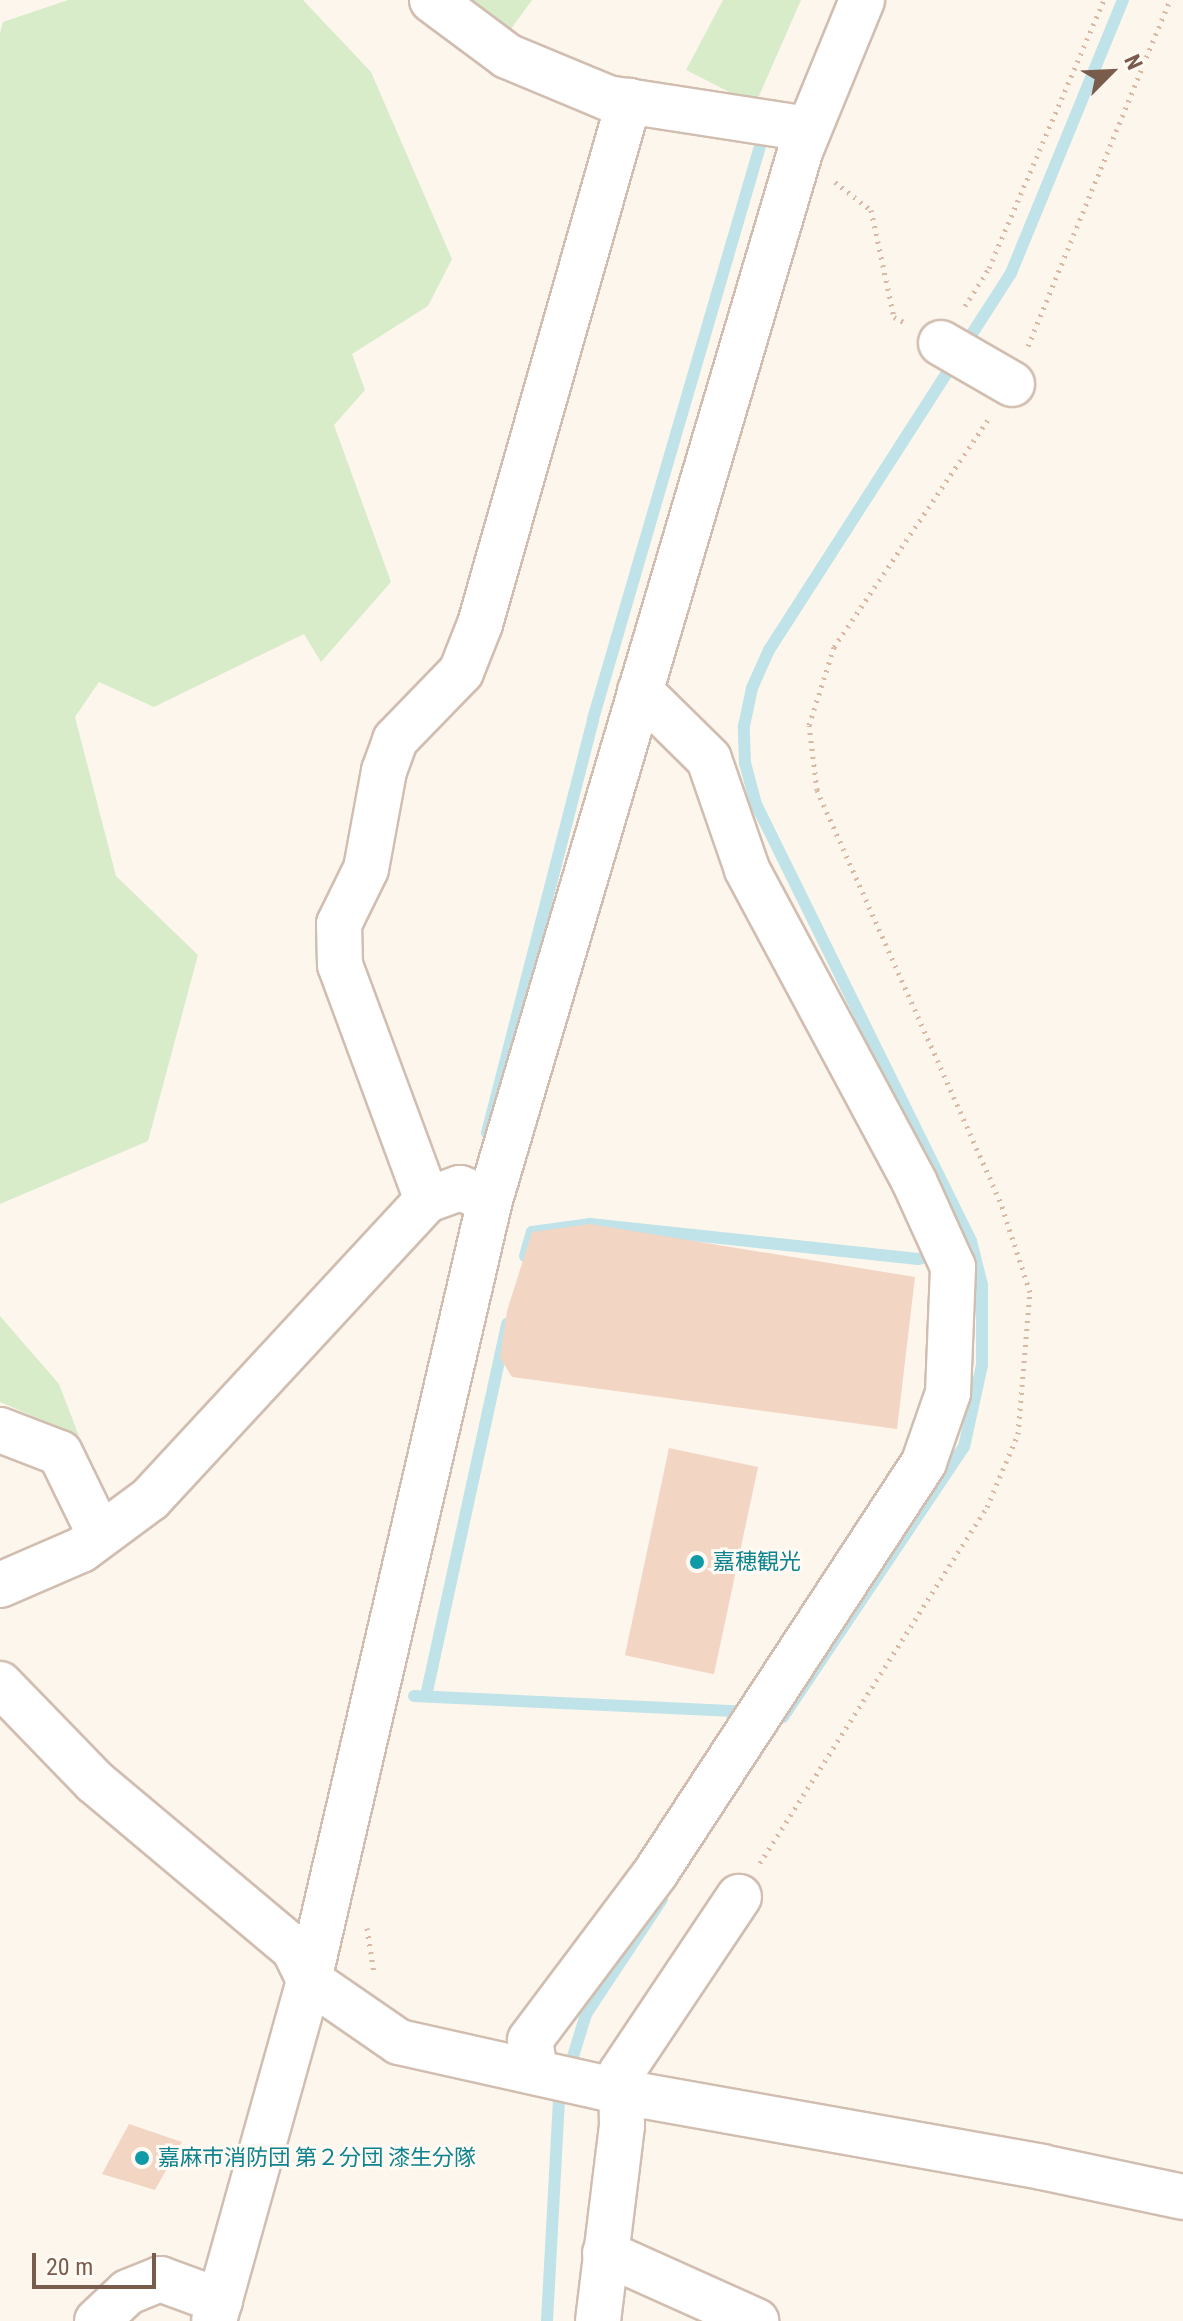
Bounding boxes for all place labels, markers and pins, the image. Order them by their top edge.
place label: 嘉穂観光 [713,1549,801,1575]
marker: 嘉穂観光 [688,1553,706,1571]
place label: 嘉麻市消防団 第２分団 漆生分隊 [158,2145,476,2171]
marker: 嘉麻市消防団 第２分団 漆生分隊 [133,2149,151,2167]

